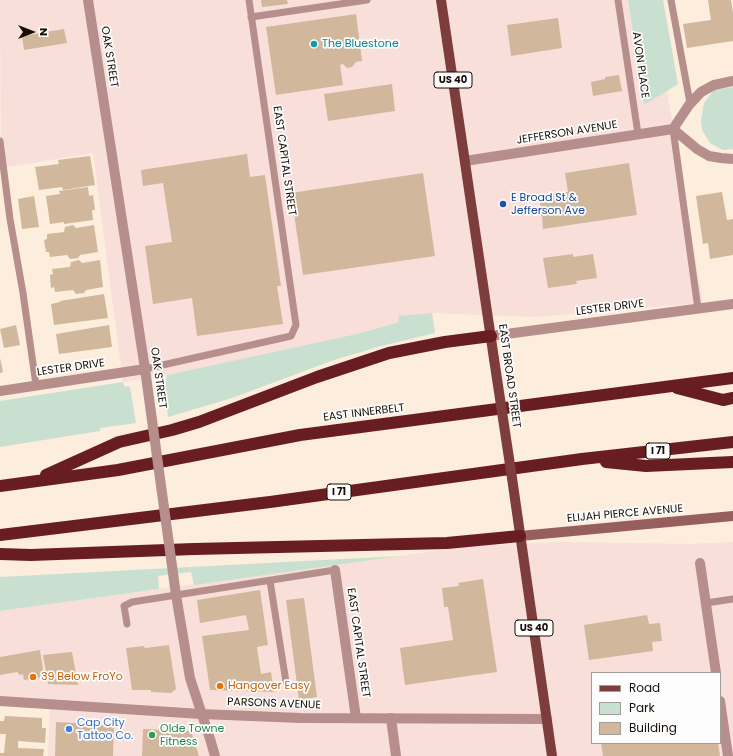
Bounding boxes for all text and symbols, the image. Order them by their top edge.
north arrow [12,12,52,52]
street label: OAK STREET [98,25,120,89]
text: N [36,28,52,36]
street label: AVON PLACE [629,31,651,99]
place label: The Bluestone [322,37,399,51]
marker: The Bluestone [309,39,319,49]
road number: US 40 [434,72,472,88]
street label: EAST CAPITAL STREET [270,105,298,217]
street label: JEFFERSON AVENUE [516,119,618,147]
place label: E Broad St & Jefferson Ave [511,191,585,217]
marker: E Broad St & Jefferson Ave [498,199,508,209]
street label: LESTER DRIVE [575,297,645,319]
street label: EAST BROAD STREET [495,323,523,429]
street label: OAK STREET [147,346,169,410]
street label: LESTER DRIVE [36,357,106,379]
street label: EAST INNERBELT [323,401,405,425]
road number: I 71 [646,443,670,459]
road number: I 71 [327,484,351,500]
street label: ELIJAH PIERCE AVENUE [566,502,684,526]
street label: EAST CAPITAL STREET [344,587,372,699]
road number: US 40 [515,620,553,636]
place label: 39 Below FroYo [41,670,123,684]
marker: 39 Below FroYo [28,672,38,682]
legend [591,672,721,744]
place label: Hangover Easy [228,679,310,693]
text: Road [629,679,660,696]
marker: Hangover Easy [215,681,225,691]
street label: PARSONS AVENUE [227,696,321,712]
text: Park [629,699,655,716]
place label: Cap City Tattoo Co. [77,716,133,742]
text: Building [629,719,677,736]
place label: Olde Towne Fitness [160,722,224,748]
marker: Cap City Tattoo Co. [64,724,74,734]
marker: Olde Towne Fitness [147,730,157,740]

